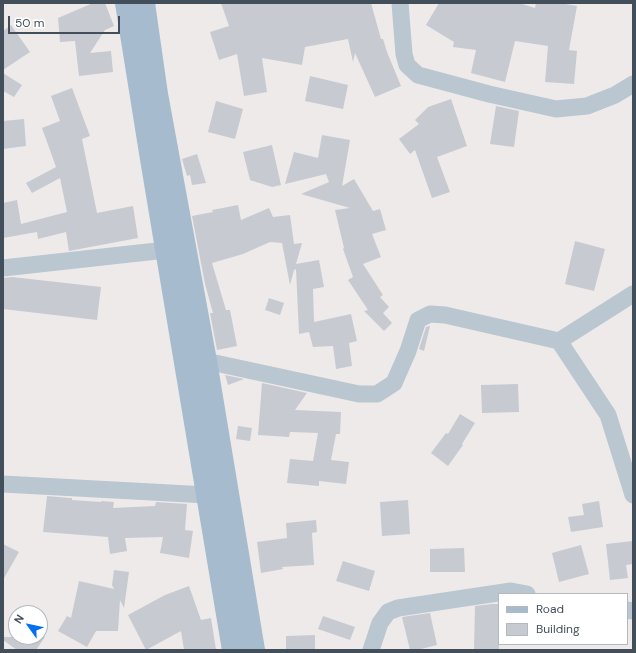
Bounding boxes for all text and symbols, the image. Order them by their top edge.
scale bar [10,8,122,34]
text: 50 m [15,15,44,31]
legend [498,593,628,645]
text: Road [536,601,564,617]
north arrow [8,605,48,645]
text: N [11,612,27,626]
text: Building [536,621,580,637]

